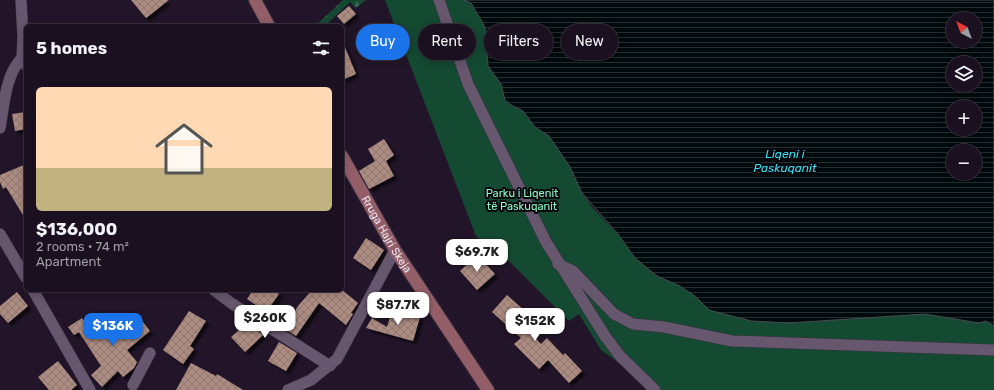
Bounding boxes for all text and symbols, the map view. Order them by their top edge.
north arrow [946,12,982,48]
map controls [946,12,982,180]
chip: Buy [356,24,410,60]
chip: Rent [418,24,476,60]
chip: Filters [484,24,553,60]
chip: New [561,24,618,60]
icon: filters [310,37,332,59]
text: 5 homes [36,38,107,58]
button: layers [946,56,982,92]
button: + [946,100,982,136]
icon: home [148,113,220,185]
button: − [946,144,982,180]
water label: Liqeni i Paskuqanit [753,147,817,175]
park label: Parku i Liqenit të Paskuqanit [486,187,559,213]
street label: Rruga Hajri Skeja [359,193,415,275]
text: $136,000 [36,219,117,239]
text: 2 rooms · 74 m² [36,239,129,254]
pin: $69.7K [444,239,510,273]
text: $69.7K [455,244,499,259]
text: Apartment [36,254,101,269]
pin: $87.7K [365,292,431,326]
text: $87.7K [376,297,420,312]
pin: $260K [237,305,293,339]
pin: $152K [507,308,563,342]
text: $260K [243,310,287,325]
pin: $136K [85,313,141,347]
text: $152K [515,313,555,328]
text: $136K [93,318,133,333]

